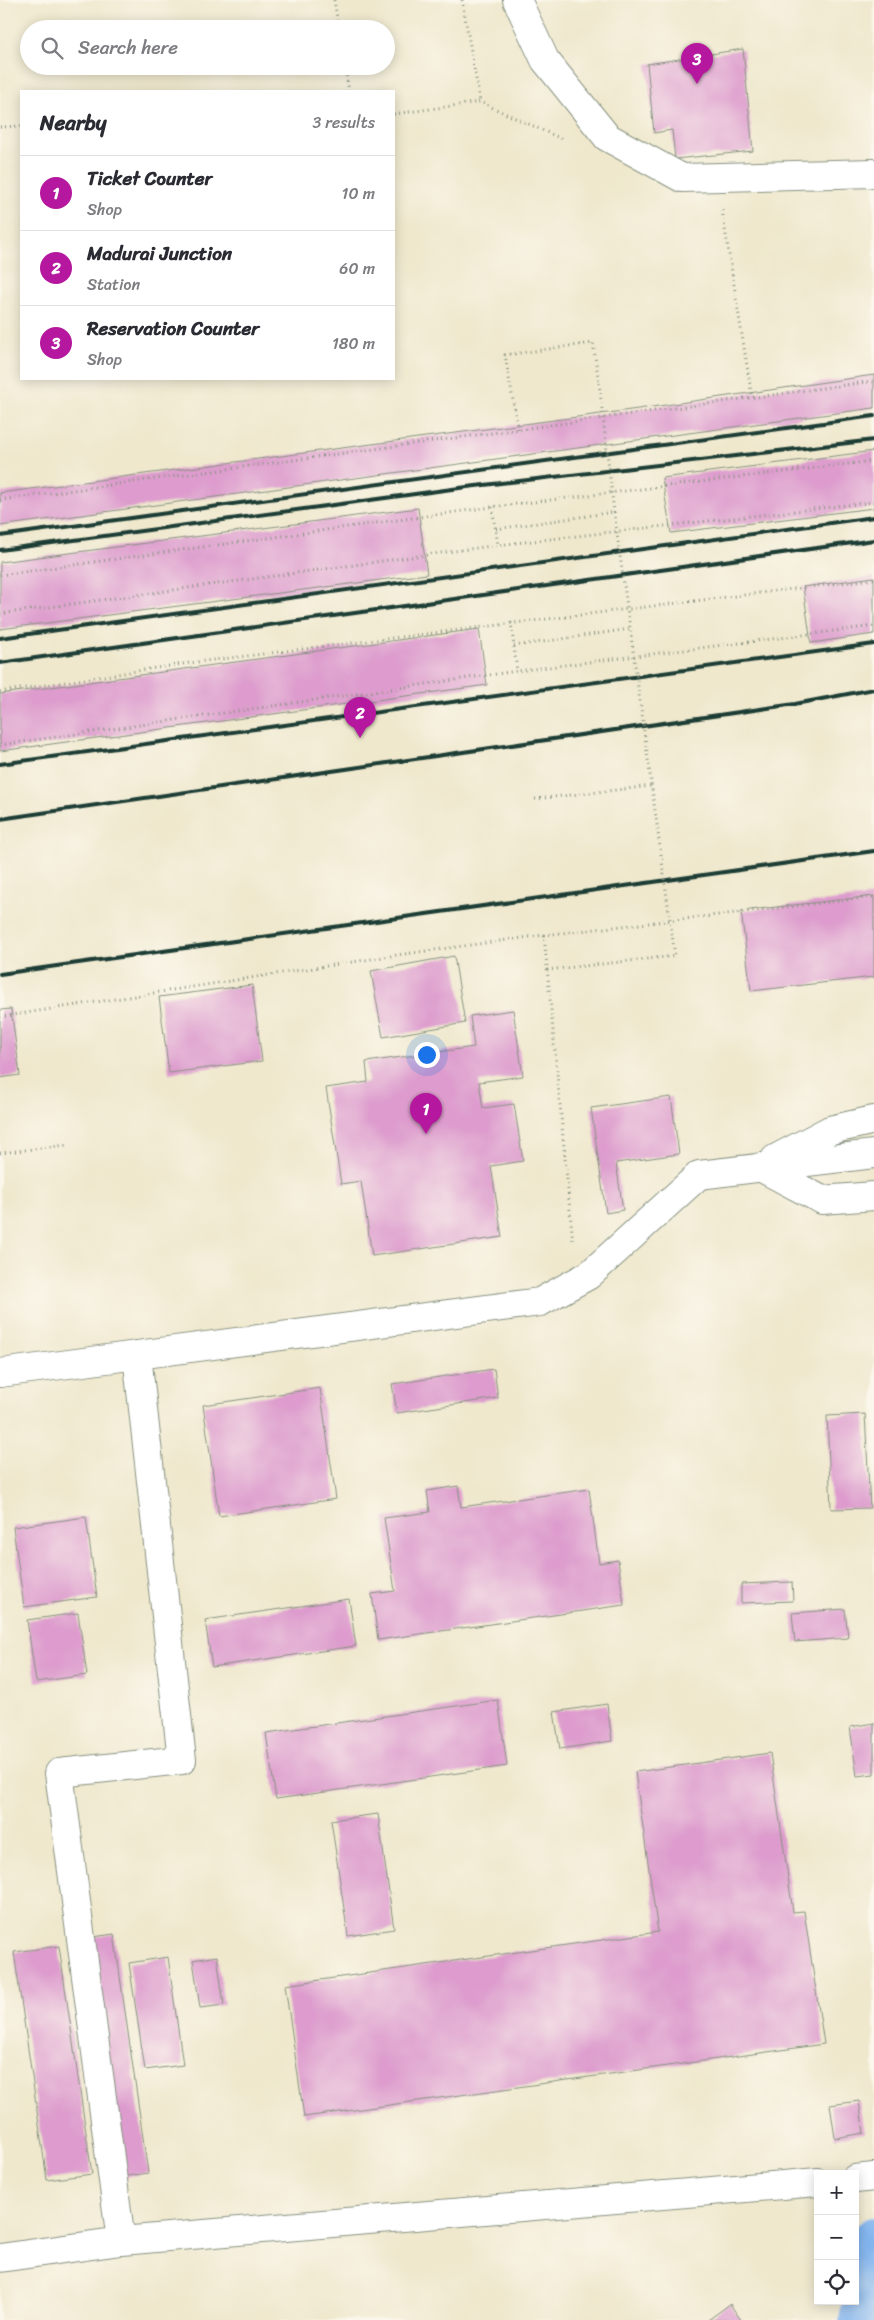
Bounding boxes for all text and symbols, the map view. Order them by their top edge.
search box [20,20,395,75]
text: Search here [78,31,178,64]
icon: search [38,34,66,62]
pin: 3 [681,43,713,84]
text: Nearby [40,104,106,142]
text: 3 results [312,108,375,137]
text: Ticket Counter [87,162,212,195]
text: 1 [53,179,59,208]
text: 10 m [342,179,375,208]
text: Shop [87,195,122,224]
text: Madurai Junction [87,237,232,270]
text: 2 [51,254,61,283]
text: 60 m [339,254,375,283]
text: Station [87,270,140,299]
text: Reservation Counter [87,312,259,345]
text: 3 [52,329,60,358]
text: 180 m [332,329,375,358]
text: Shop [87,345,122,374]
pin: 2 [344,697,376,738]
your location [414,1042,440,1068]
pin: 1 [410,1093,442,1134]
map controls [814,2170,859,2305]
button: + [814,2170,859,2215]
button: − [814,2215,859,2260]
button: locate [814,2260,859,2305]

